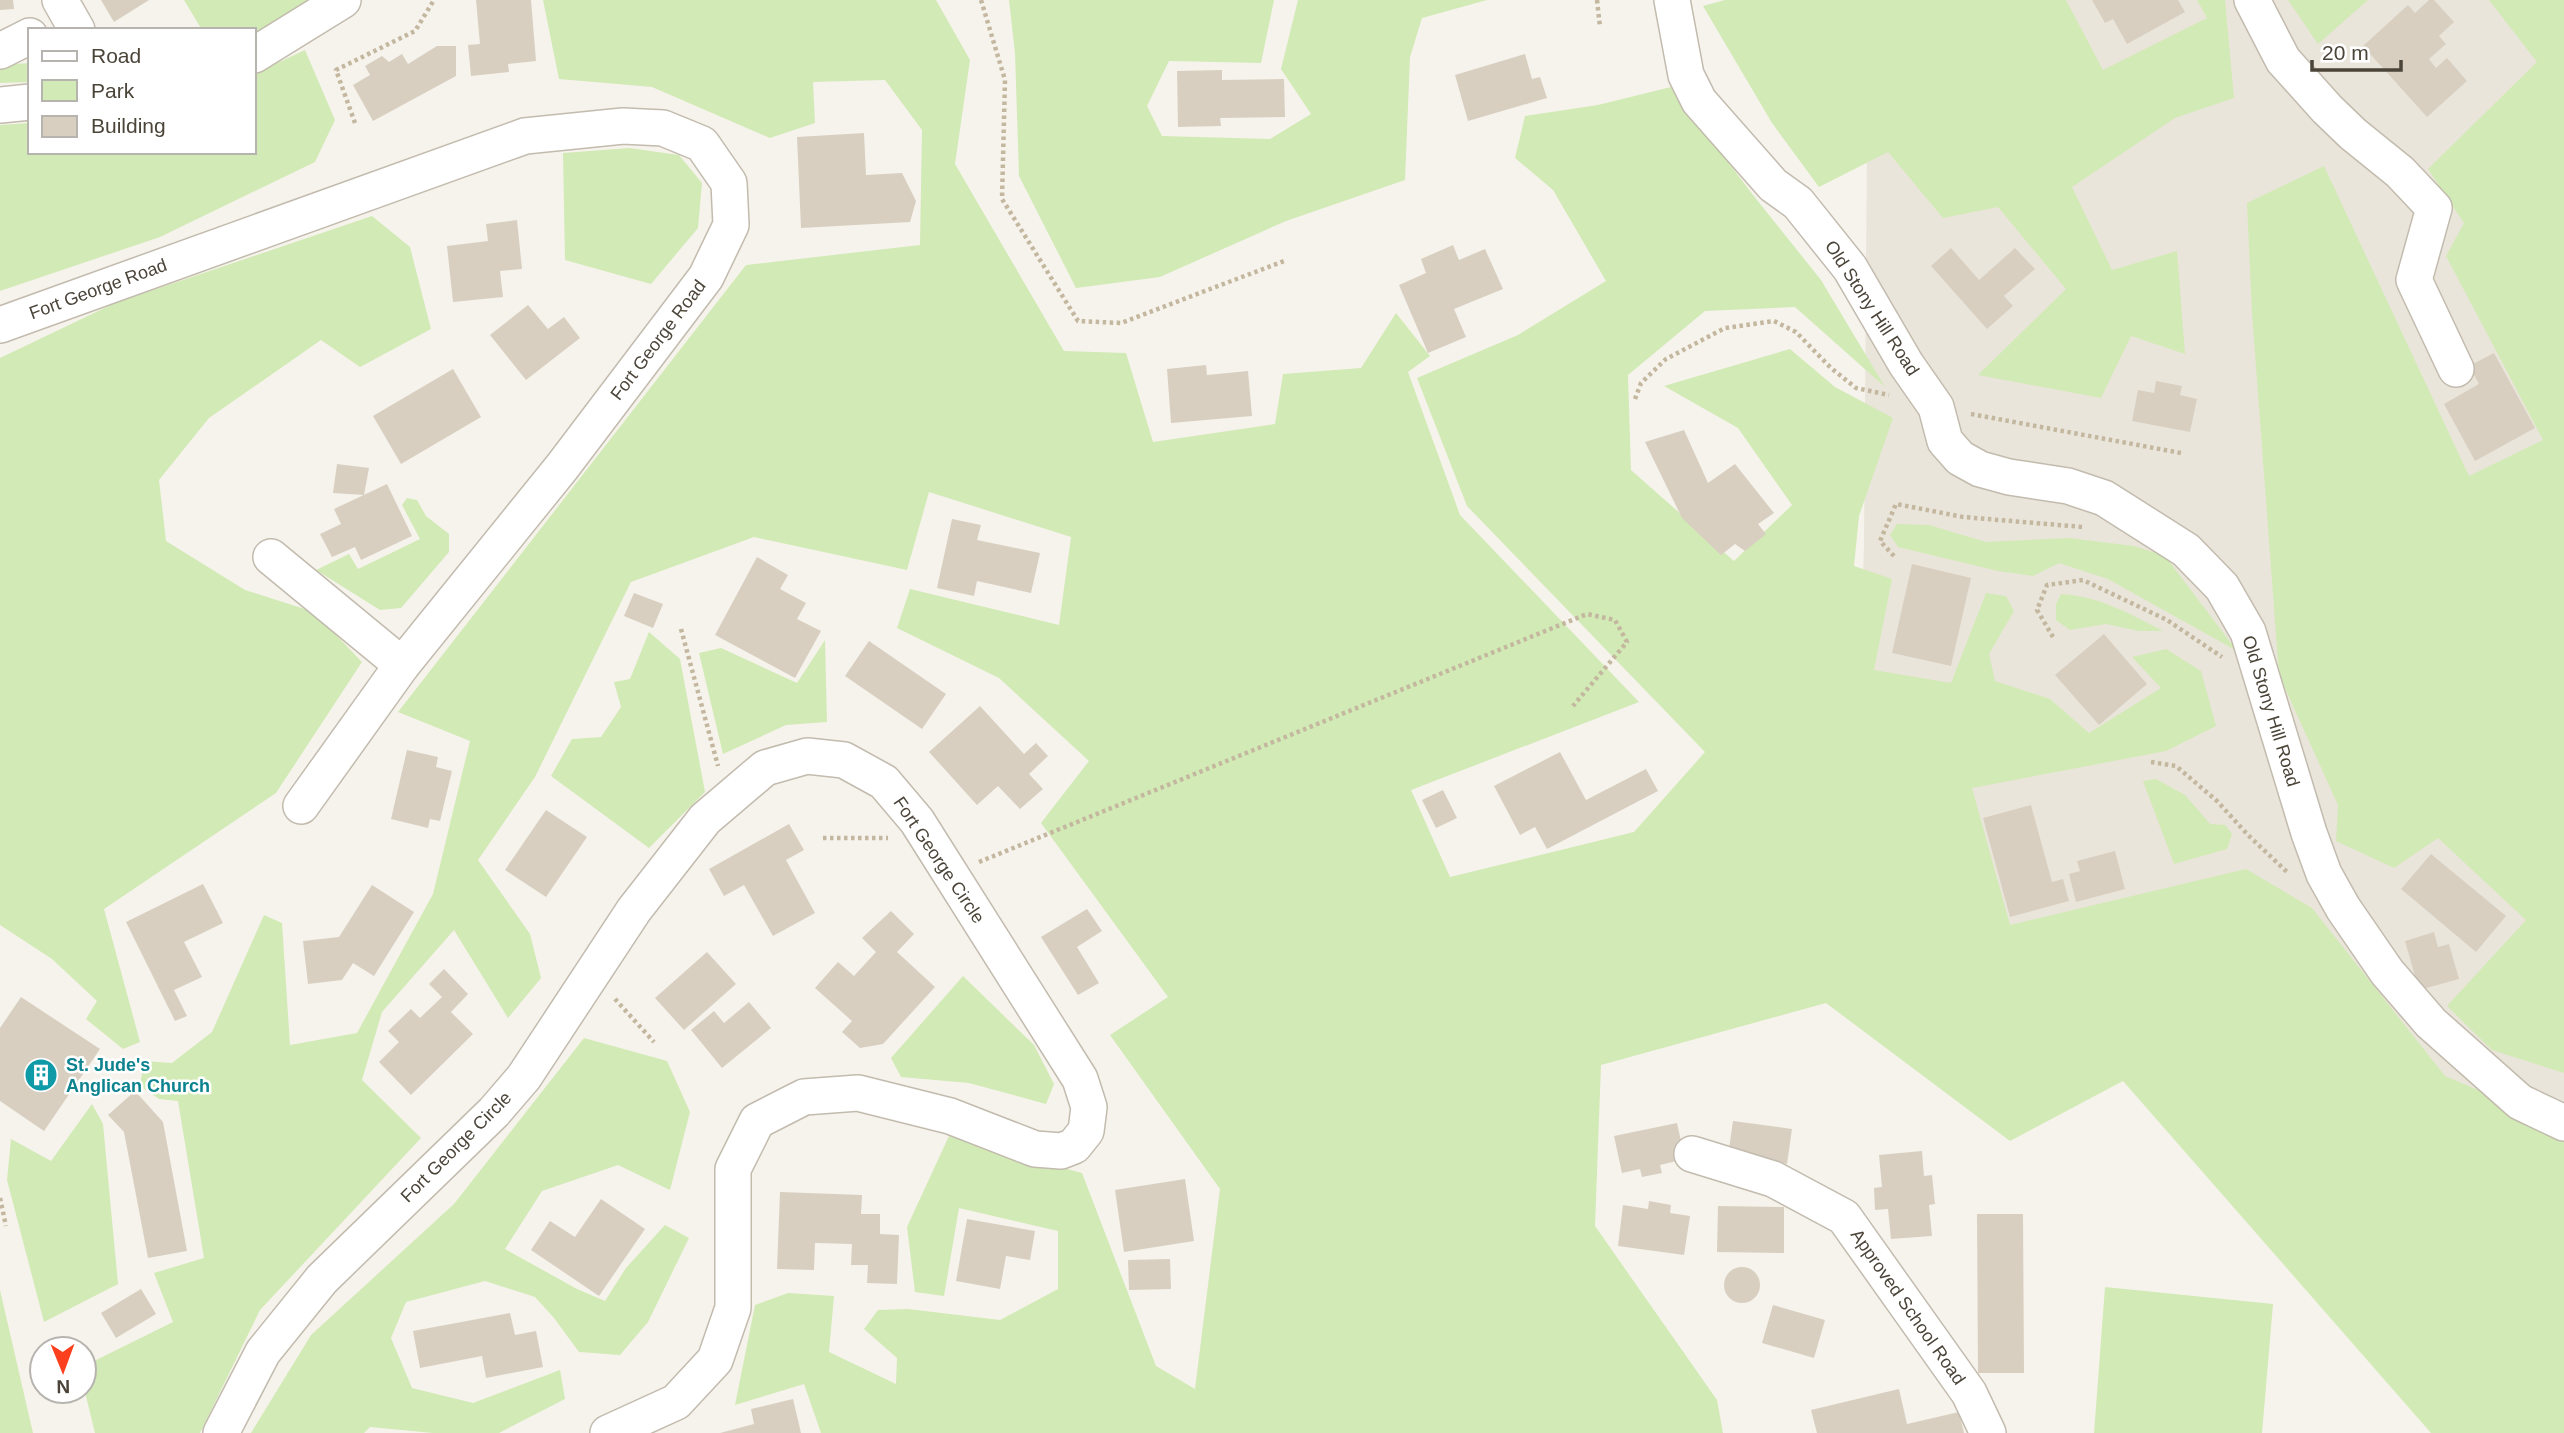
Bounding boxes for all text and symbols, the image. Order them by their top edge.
legend [28,28,256,154]
scale bar [2312,28,2401,72]
text: 20 m [2322,41,2369,64]
text: Road [91,44,141,67]
text: Park [91,79,135,102]
text: Building [91,114,166,137]
street label: Old Stony Hill Road [1821,237,1923,379]
street label: Fort George Road [26,255,170,323]
street label: Fort George Road [606,276,710,404]
street label: Old Stony Hill Road [2238,633,2304,789]
street label: Fort George Circle [889,793,989,927]
place label: St. Jude's Anglican Church [66,1055,210,1096]
building icon: St. Jude's Anglican Church [22,1056,60,1094]
street label: Fort George Circle [397,1088,515,1206]
street label: Approved School Road [1847,1225,1969,1389]
north arrow [28,1335,98,1405]
text: N [56,1376,70,1397]

